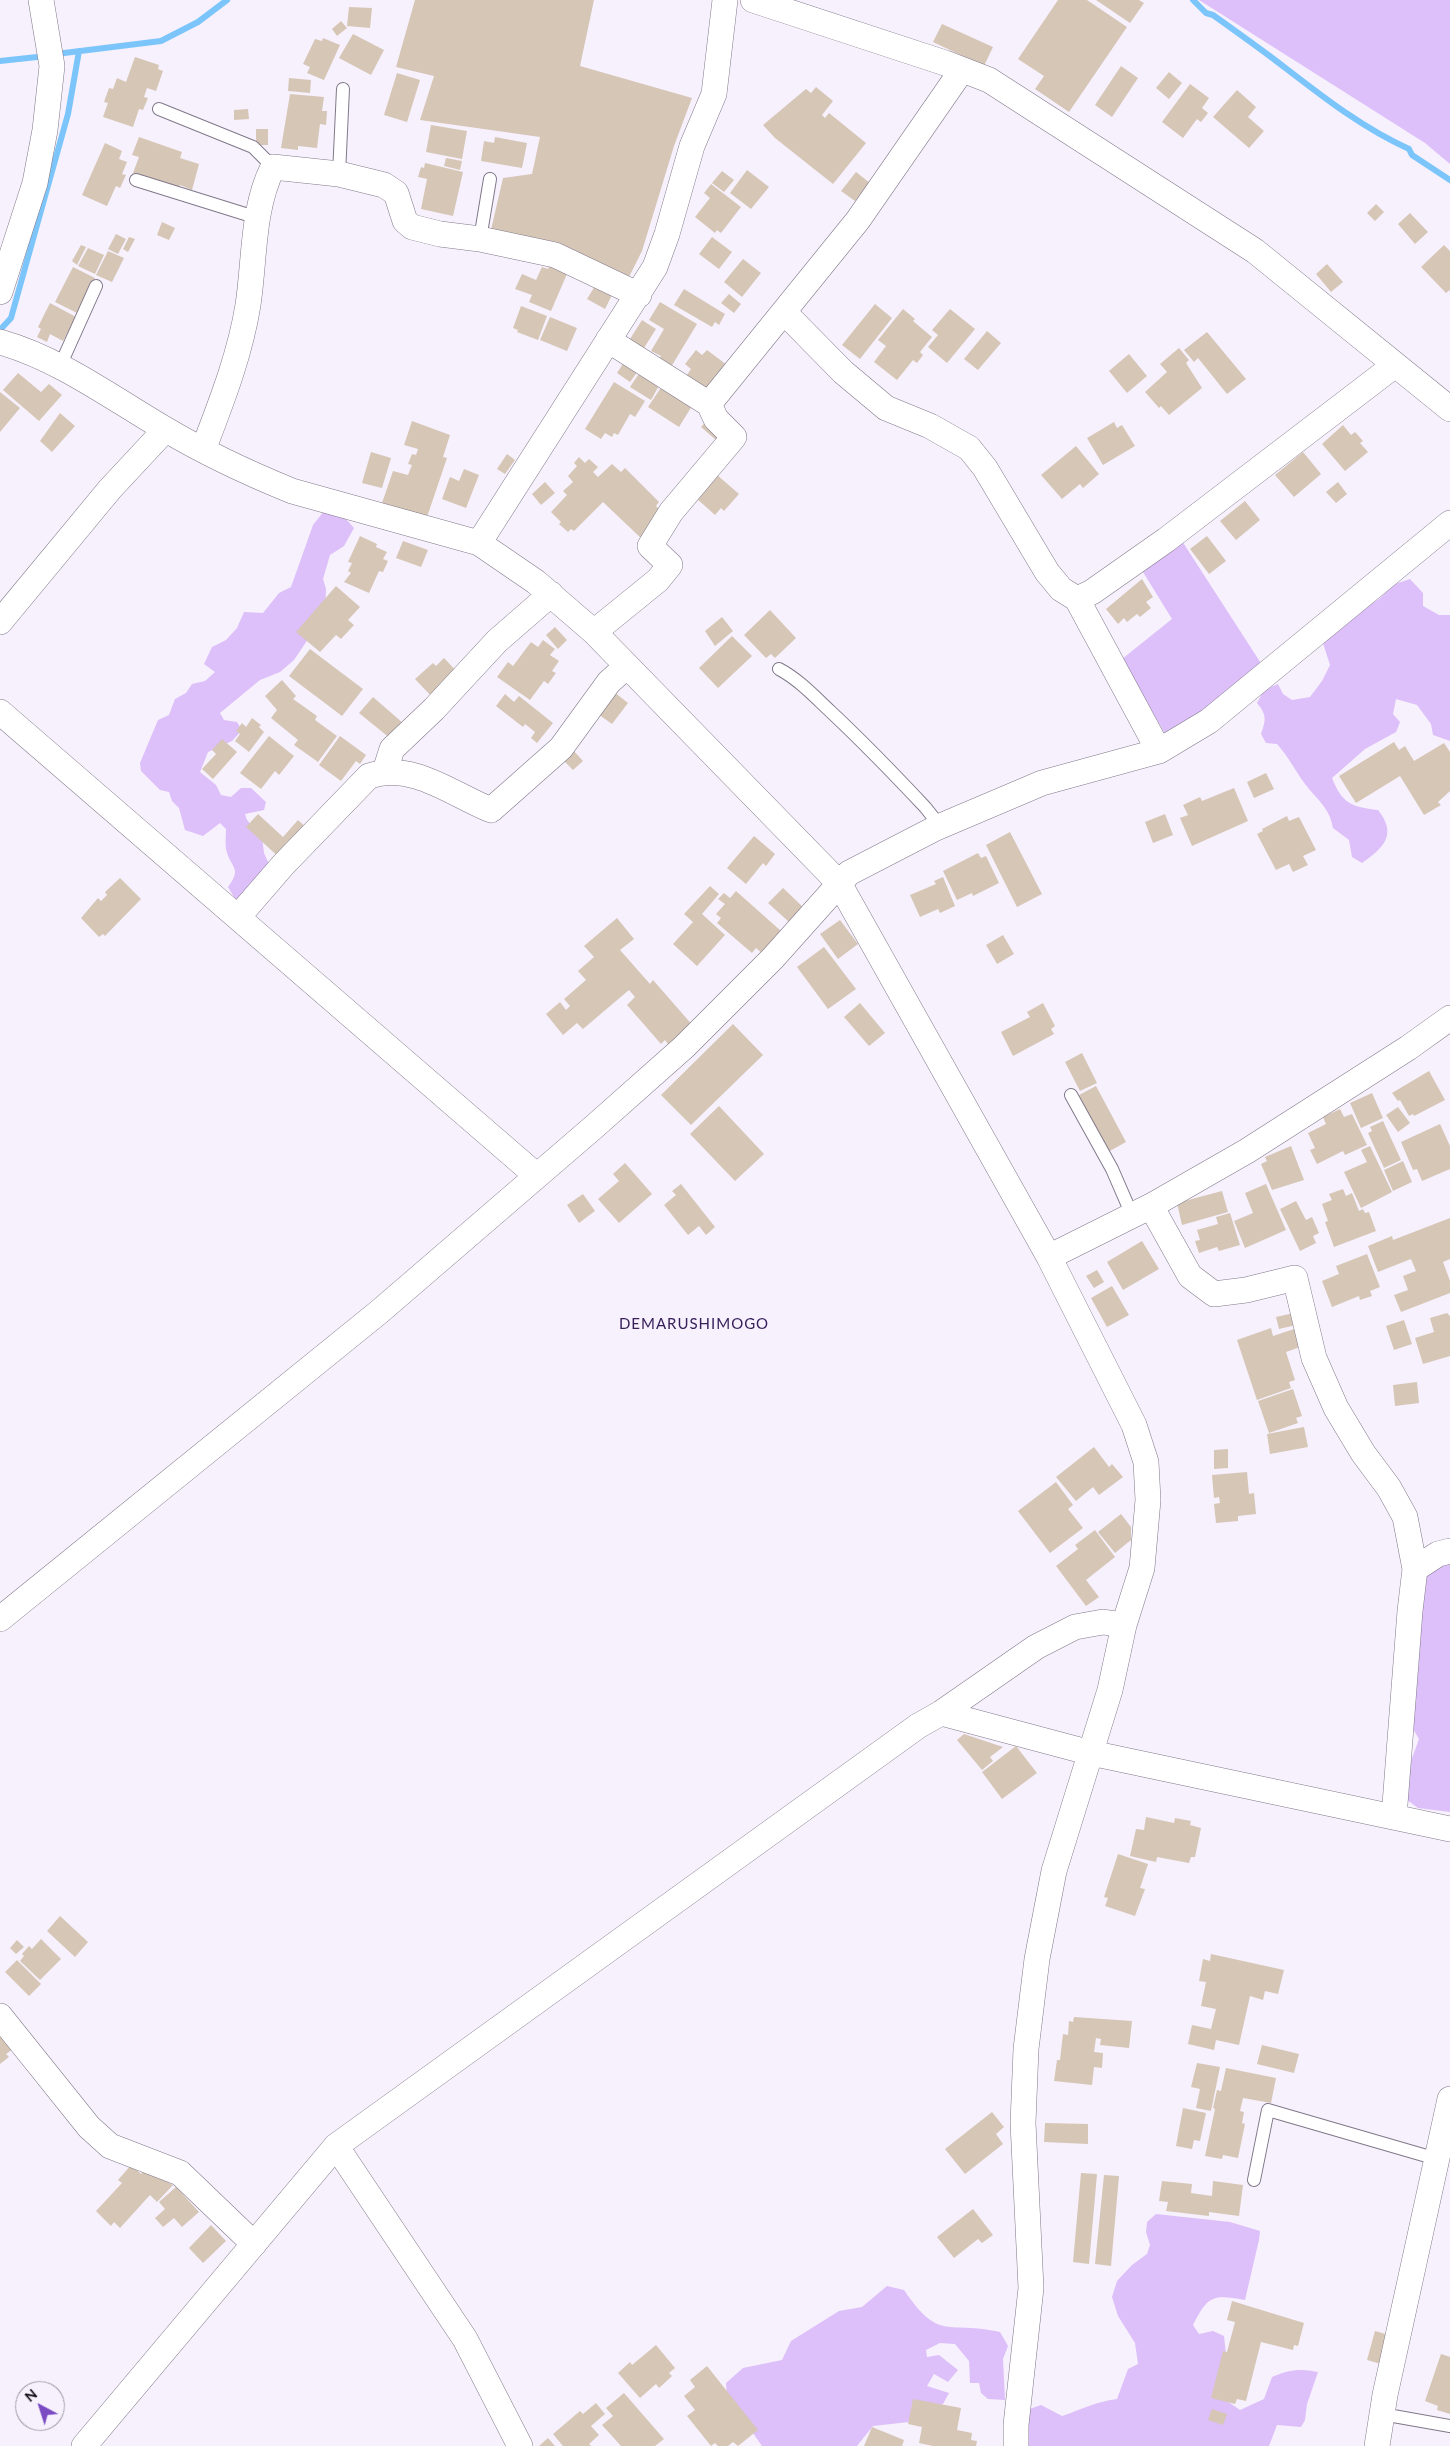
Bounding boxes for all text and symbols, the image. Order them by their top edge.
district label: DEMARUSHIMOGO [617,1315,771,1333]
north arrow [15,2381,65,2431]
text: N [21,2385,40,2405]

